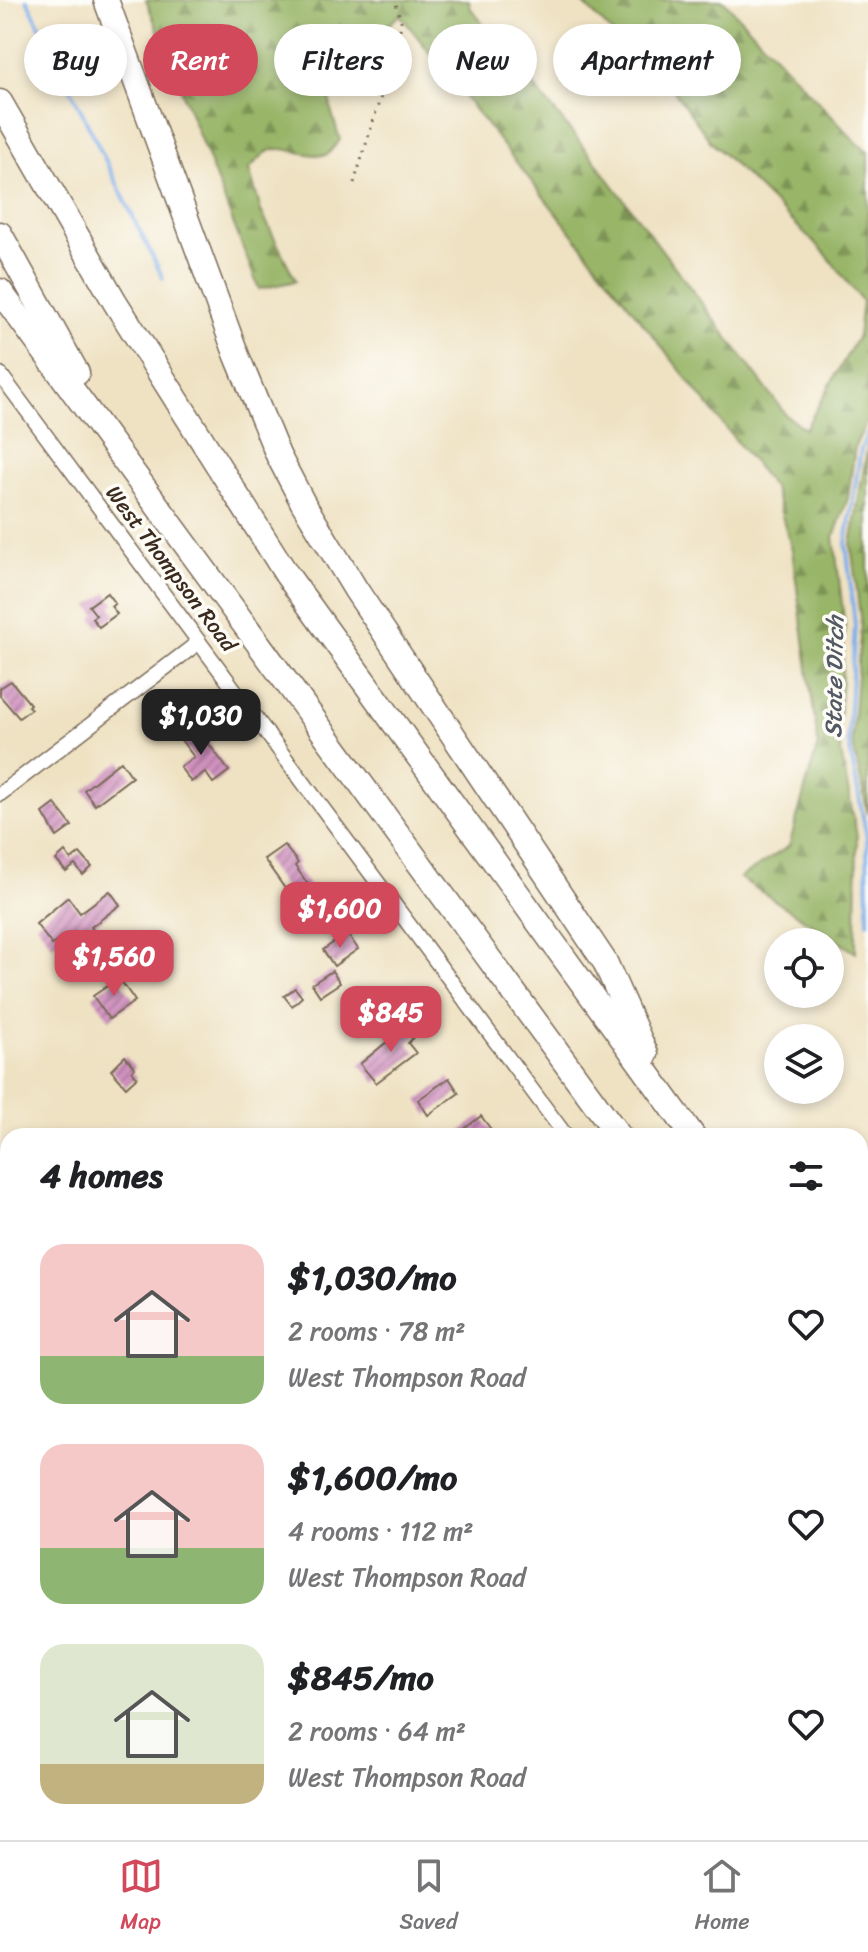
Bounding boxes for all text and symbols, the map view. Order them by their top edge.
chip: Buy [24,24,127,96]
chip: Rent [143,24,258,96]
chip: Filters [274,24,412,96]
chip: New [428,24,537,96]
chip: Apartment [553,24,741,96]
street label: West Thompson Road [95,476,249,662]
water label: State Ditch [812,613,856,738]
pin: $1,030 [136,689,266,757]
text: $1,030 [160,692,242,738]
pin: $1,600 [275,882,405,950]
text: $1,600 [298,885,382,931]
map controls [764,928,844,1104]
button: locate [764,928,844,1008]
pin: $1,560 [49,930,179,998]
text: $1,560 [73,933,155,979]
pin: $845 [344,986,438,1054]
text: $845 [358,989,424,1035]
button: layers [764,1024,844,1104]
text: 4 homes [40,1146,163,1206]
icon: filters [784,1154,828,1198]
text: $1,030/mo [288,1248,457,1308]
icon: home [104,1276,200,1372]
icon: heart [784,1302,828,1346]
text: 2 rooms · 78 m² [288,1308,465,1354]
text: West Thompson Road [288,1354,526,1400]
text: $1,600/mo [288,1448,457,1508]
icon: home [104,1476,200,1572]
icon: heart [784,1502,828,1546]
text: 4 rooms · 112 m² [288,1508,473,1554]
text: West Thompson Road [288,1554,526,1600]
text: $845/mo [288,1648,434,1708]
icon: home [104,1676,200,1772]
icon: heart [784,1702,828,1746]
text: 2 rooms · 64 m² [288,1708,466,1754]
text: West Thompson Road [288,1754,526,1800]
tab: Map [119,1854,163,1941]
tab: Saved [400,1854,458,1941]
tab: Home [695,1854,749,1941]

